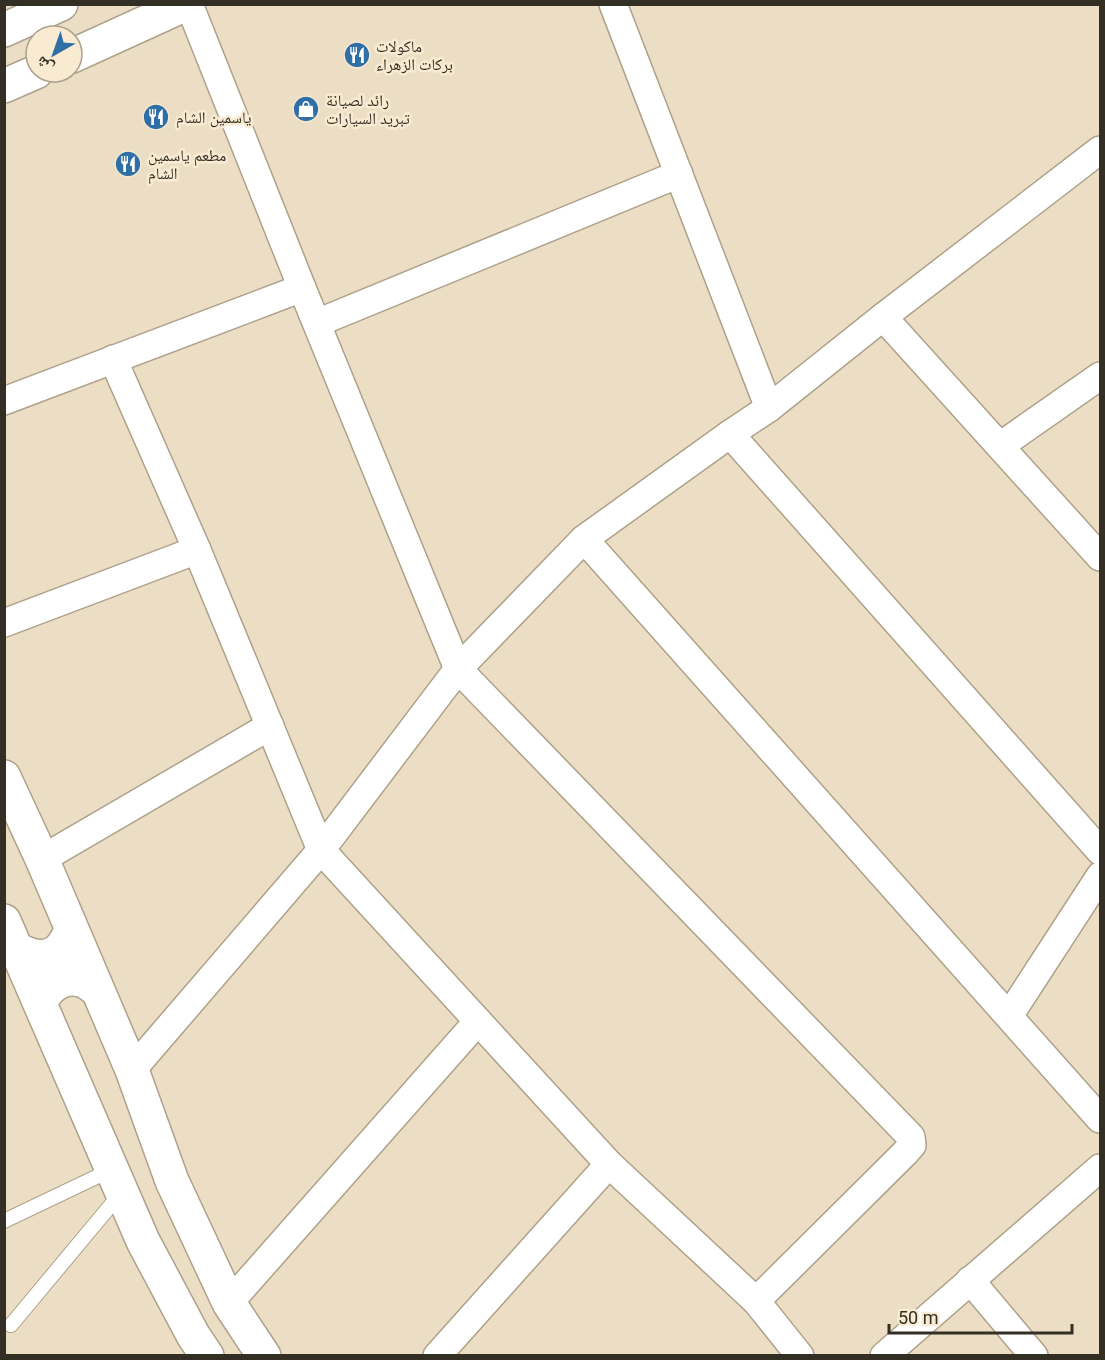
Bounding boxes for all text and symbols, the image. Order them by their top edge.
north arrow [24,24,84,84]
place label: ماكولات بركات الزهراء [376,37,453,74]
restaurant icon: ماكولات بركات الزهراء [342,40,372,70]
text: ش [32,52,57,78]
place label: رائد لصيانة تبريد السيارات [326,91,410,128]
shop icon: رائد لصيانة تبريد السيارات [291,94,321,124]
restaurant icon: ياسمين الشام [141,102,171,132]
place label: ياسمين الشام [176,108,251,128]
place label: مطعم ياسمين الشام [148,146,226,184]
restaurant icon: مطعم ياسمين الشام [113,149,143,179]
scale bar [889,1297,1072,1335]
text: 50 m [898,1307,938,1328]

